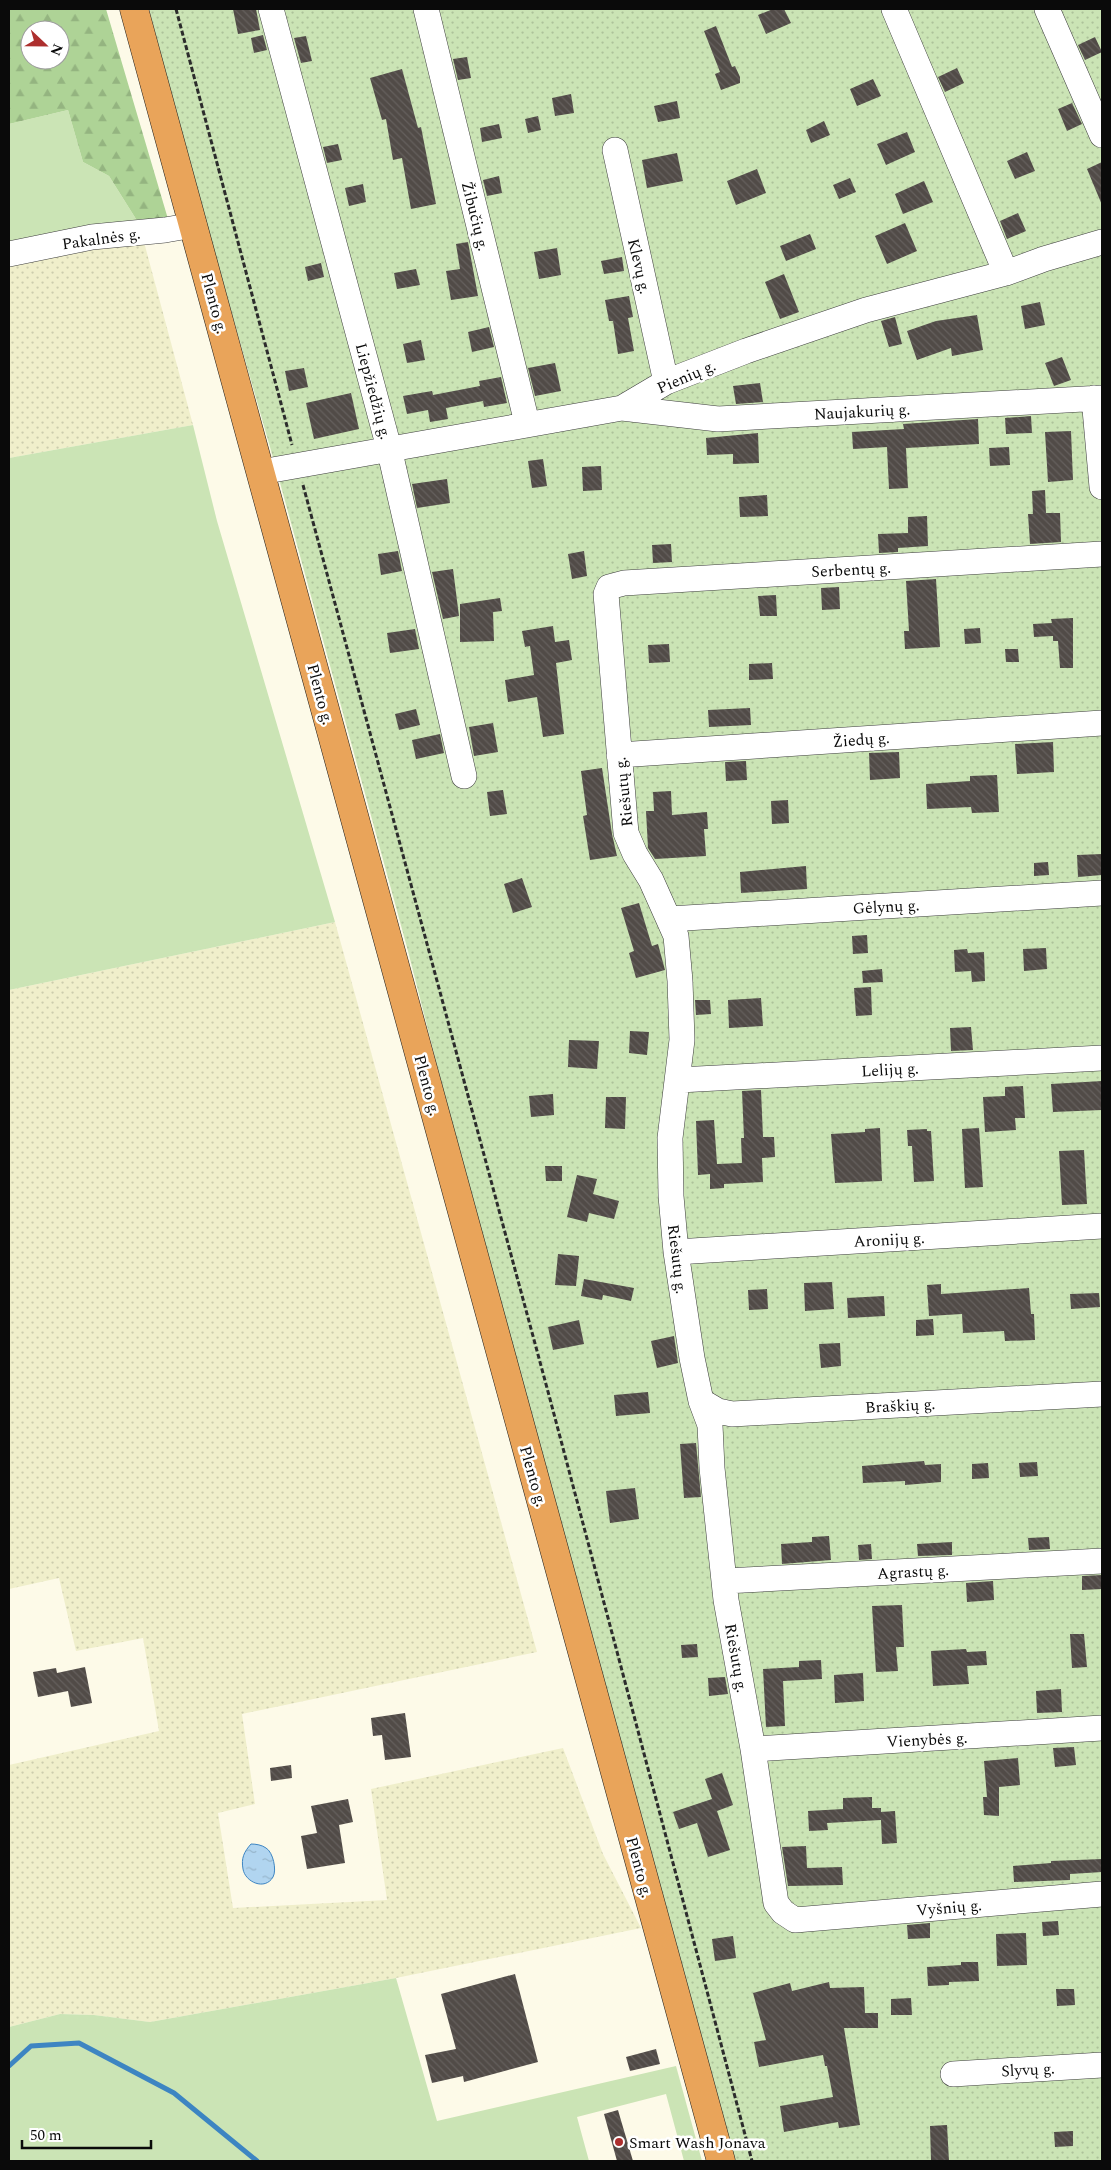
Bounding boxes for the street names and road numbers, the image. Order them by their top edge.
street label: Žibučių g. [455,179,495,254]
street label: Pakalnės g. [60,222,142,256]
street label: Klevų g. [621,236,657,296]
street label: Plento g. [194,270,234,336]
street label: Liepžiedžių g. [349,340,397,442]
street label: Pienių g. [653,354,720,400]
street label: Naujakurių g. [813,397,911,427]
street label: Serbentų g. [811,556,892,584]
street label: Plento g. [300,661,340,727]
street label: Žiedų g. [832,726,890,754]
street label: Riešutų g. [608,756,640,828]
street label: Gėlynų g. [852,893,920,921]
street label: Plento g. [407,1052,447,1118]
street label: Lelijų g. [861,1057,919,1083]
street label: Riešutų g. [661,1223,693,1295]
street label: Aronijų g. [853,1226,925,1254]
street label: Braškių g. [864,1392,936,1420]
street label: Plento g. [513,1443,553,1510]
street label: Agrastų g. [876,1558,950,1586]
street label: Riešutų g. [718,1622,754,1695]
street label: Vienybės g. [886,1726,968,1754]
street label: Plento g. [619,1834,659,1900]
street label: Vyšnių g. [915,1893,983,1923]
street label: Slyvų g. [1001,2057,1055,2083]

